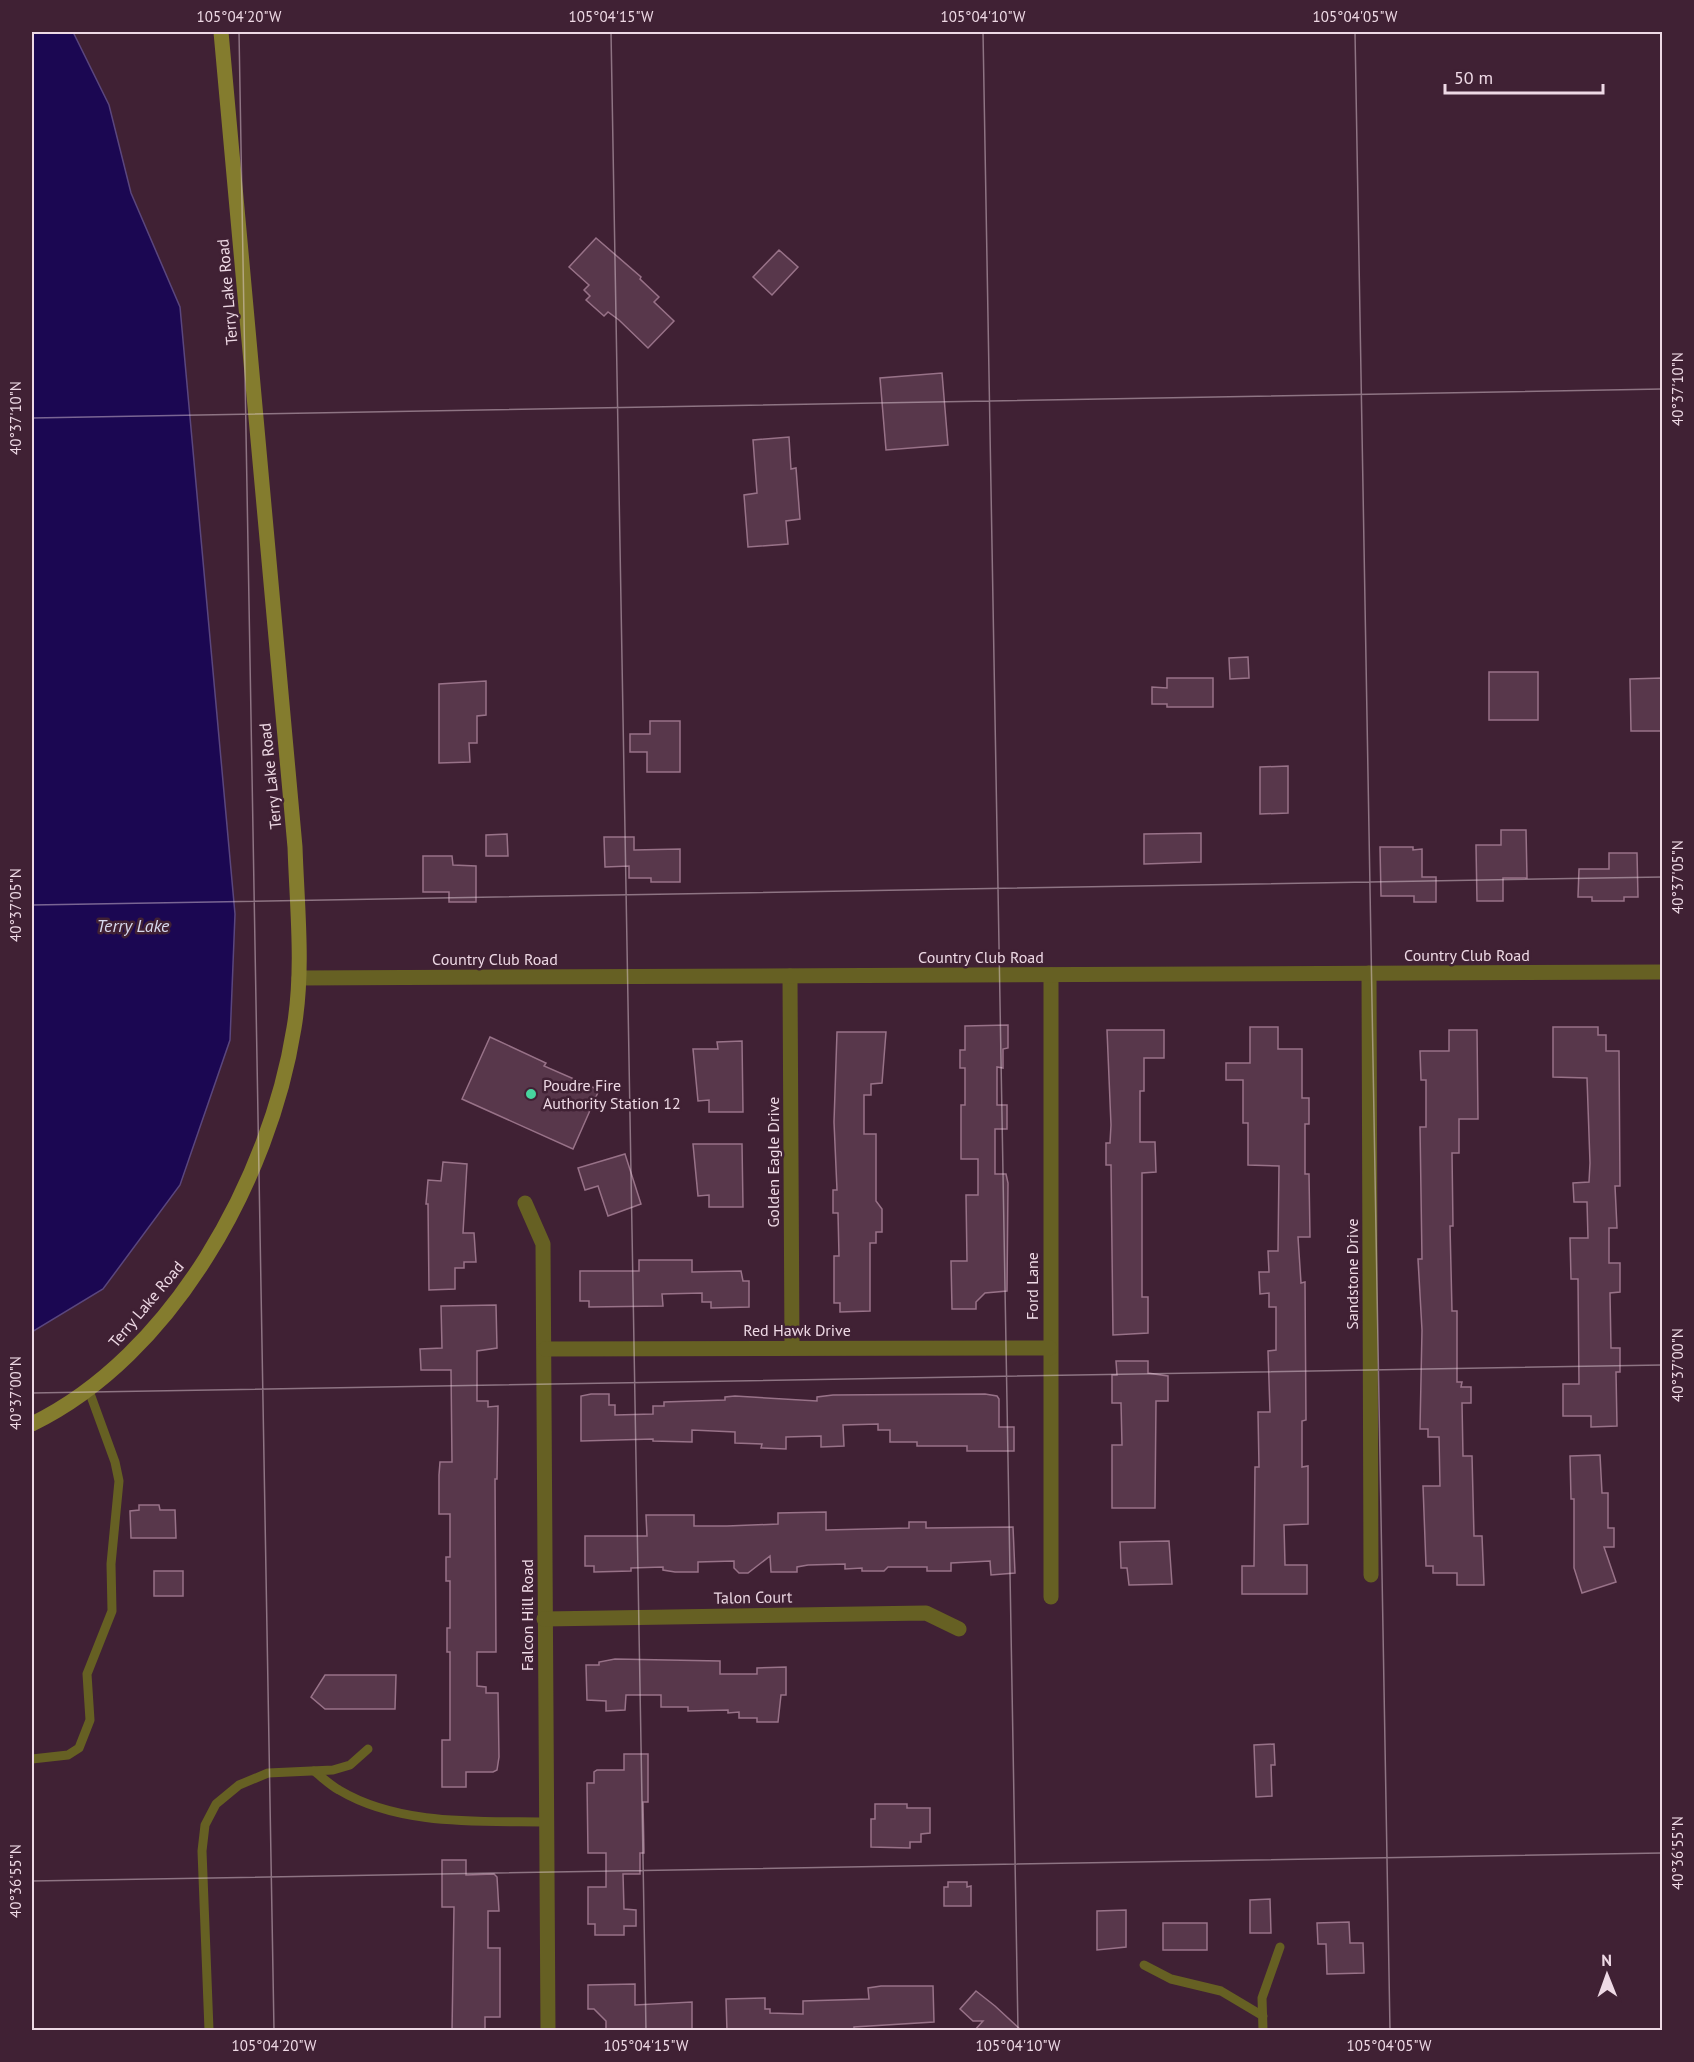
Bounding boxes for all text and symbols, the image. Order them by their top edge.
text: 105°04'20"W [197,7,282,26]
text: 105°04'15"W [569,7,654,26]
text: 105°04'10"W [941,7,1026,26]
text: 105°04'05"W [1313,7,1398,26]
scale bar [1445,57,1602,95]
text: 50 m [1454,66,1493,89]
street label: Terry Lake Road [212,238,242,346]
text: 40°37'10"N [1668,352,1687,426]
text: 40°37'10"N [6,381,25,455]
street label: Terry Lake Road [254,722,286,830]
text: 40°37'05"N [1668,840,1687,914]
text: 40°37'05"N [6,868,25,942]
water label: Terry Lake [97,914,170,937]
street label: Country Club Road [1404,945,1530,965]
street label: Country Club Road [918,947,1044,967]
street label: Country Club Road [432,949,558,969]
place label: Poudre Fire Authority Station 12 [543,1075,681,1113]
marker: Poudre Fire Authority Station 12 [524,1087,538,1101]
street label: Golden Eagle Drive [763,1097,783,1227]
street label: Sandstone Drive [1342,1218,1362,1330]
street label: Ford Lane [1022,1252,1042,1320]
street label: Terry Lake Road [104,1257,188,1351]
street label: Red Hawk Drive [743,1320,851,1340]
text: 40°37'00"N [1668,1328,1687,1402]
text: 40°37'00"N [6,1356,25,1430]
street label: Falcon Hill Road [517,1559,537,1671]
street label: Talon Court [714,1586,793,1608]
text: 40°36'55"N [1668,1816,1687,1890]
text: 40°36'55"N [6,1844,25,1918]
north arrow [1577,1945,1637,2005]
text: N [1601,1950,1612,1970]
text: 105°04'20"W [232,2036,317,2055]
text: 105°04'15"W [604,2036,689,2055]
text: 105°04'10"W [976,2036,1061,2055]
text: 105°04'05"W [1347,2036,1432,2055]

